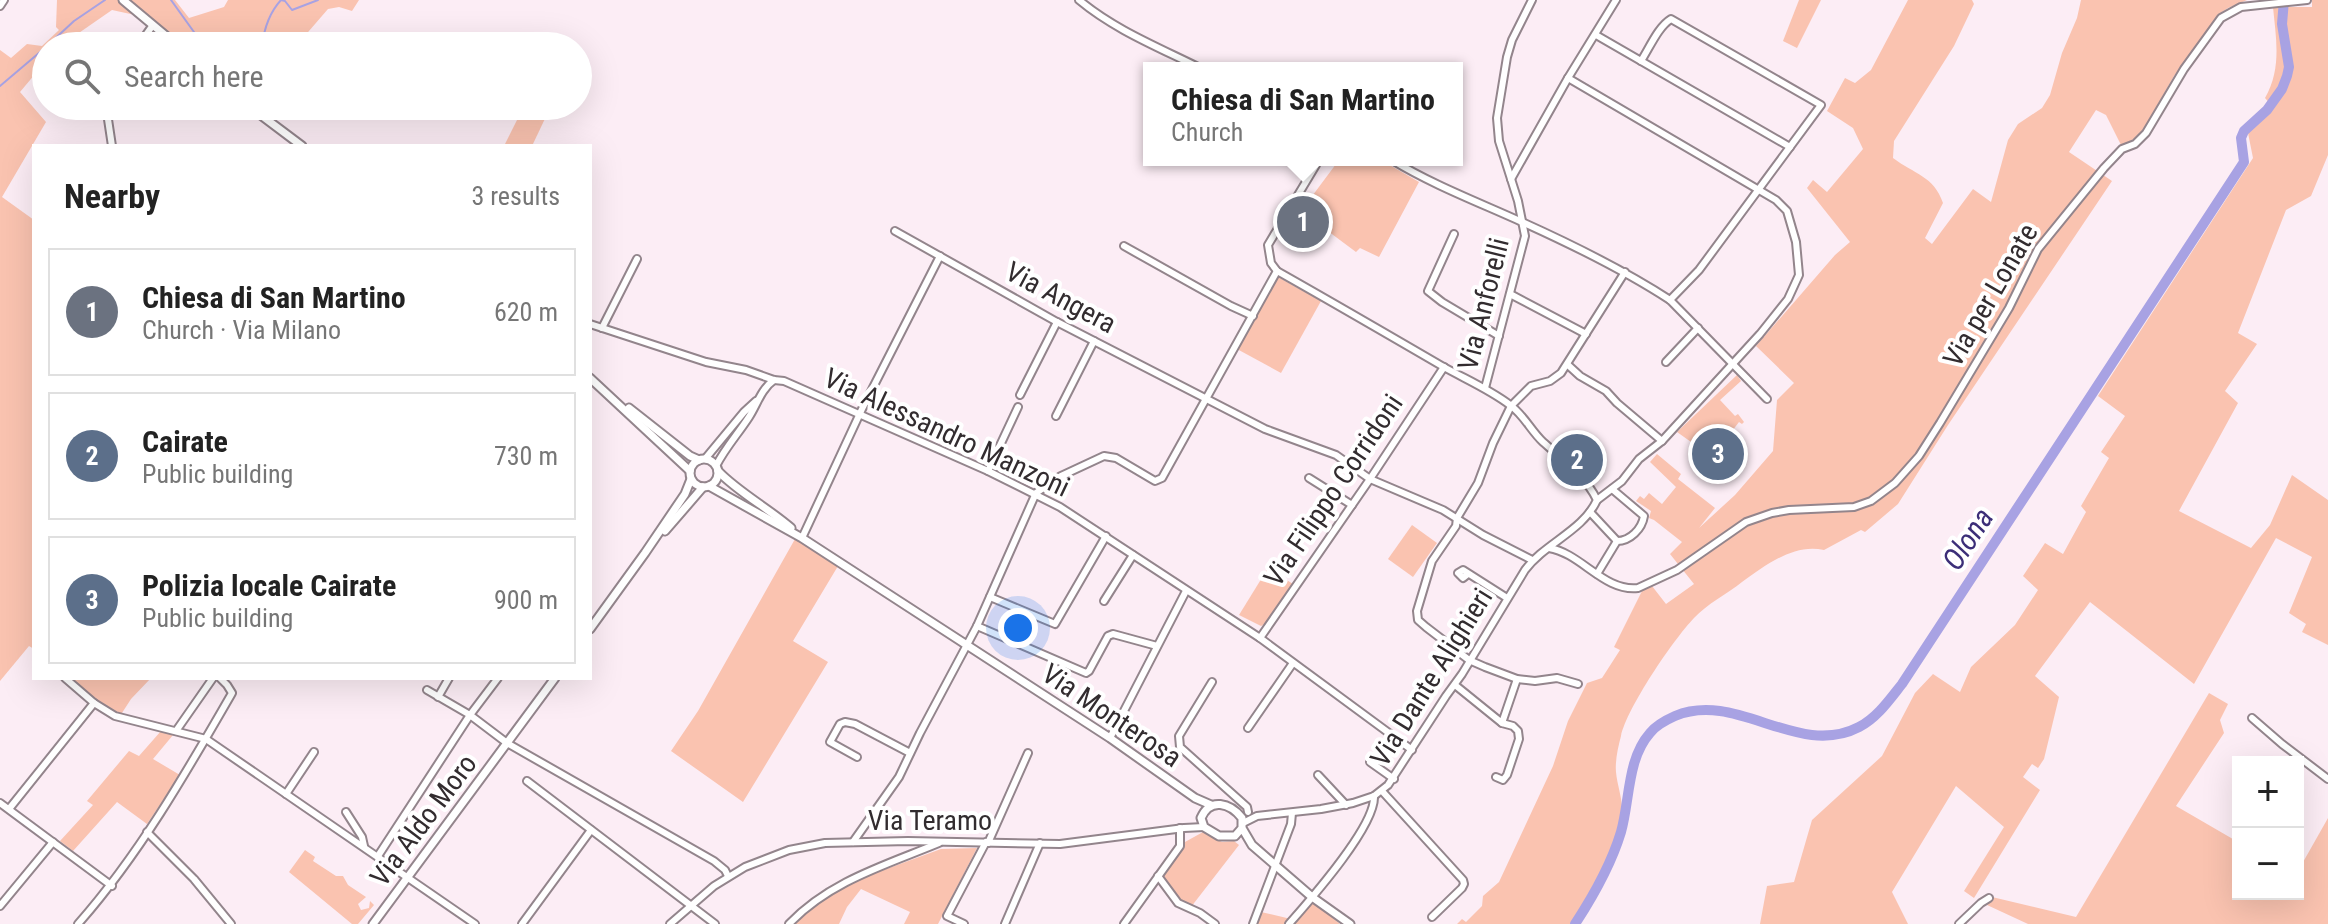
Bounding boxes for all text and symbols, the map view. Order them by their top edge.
search box [32,32,592,120]
icon: search [60,54,104,98]
text: Search here [124,59,264,94]
popup [1143,62,1463,166]
text: Chiesa di San Martino [1171,82,1435,117]
text: Church [1171,117,1243,147]
text: Nearby [64,176,160,216]
text: 3 results [471,181,560,211]
pin: 1 [1277,192,1329,252]
street label: Via per Lonate [1936,218,2045,373]
street label: Via Anforelli [1451,235,1516,374]
street label: Via Angera [1000,255,1121,340]
text: Chiesa di San Martino [142,280,406,315]
text: 1 [85,297,99,327]
text: 620 m [494,297,558,327]
text: Church · Via Milano [142,315,341,345]
street label: Via Alessandro Manzoni [819,361,1075,504]
street label: Via Filippo Corridoni [1257,388,1410,592]
text: Cairate [142,424,228,459]
pin: 3 [1692,424,1744,484]
pin: 2 [1551,430,1603,490]
text: 2 [85,441,99,471]
text: 730 m [494,441,558,471]
text: Public building [142,459,293,489]
water label: Olona [1935,501,2000,576]
text: Polizia locale Cairate [142,568,396,603]
street label: Via Dante Alighieri [1363,582,1499,772]
text: 3 [85,585,99,615]
text: 900 m [494,585,558,615]
text: Public building [142,603,293,633]
your location [998,608,1038,648]
street label: Via Monterosa [1036,657,1188,774]
street label: Via Aldo Moro [363,748,484,893]
map controls [2232,756,2304,900]
button: + [2232,756,2304,828]
street label: Via Teramo [868,804,992,837]
button: − [2232,828,2304,900]

